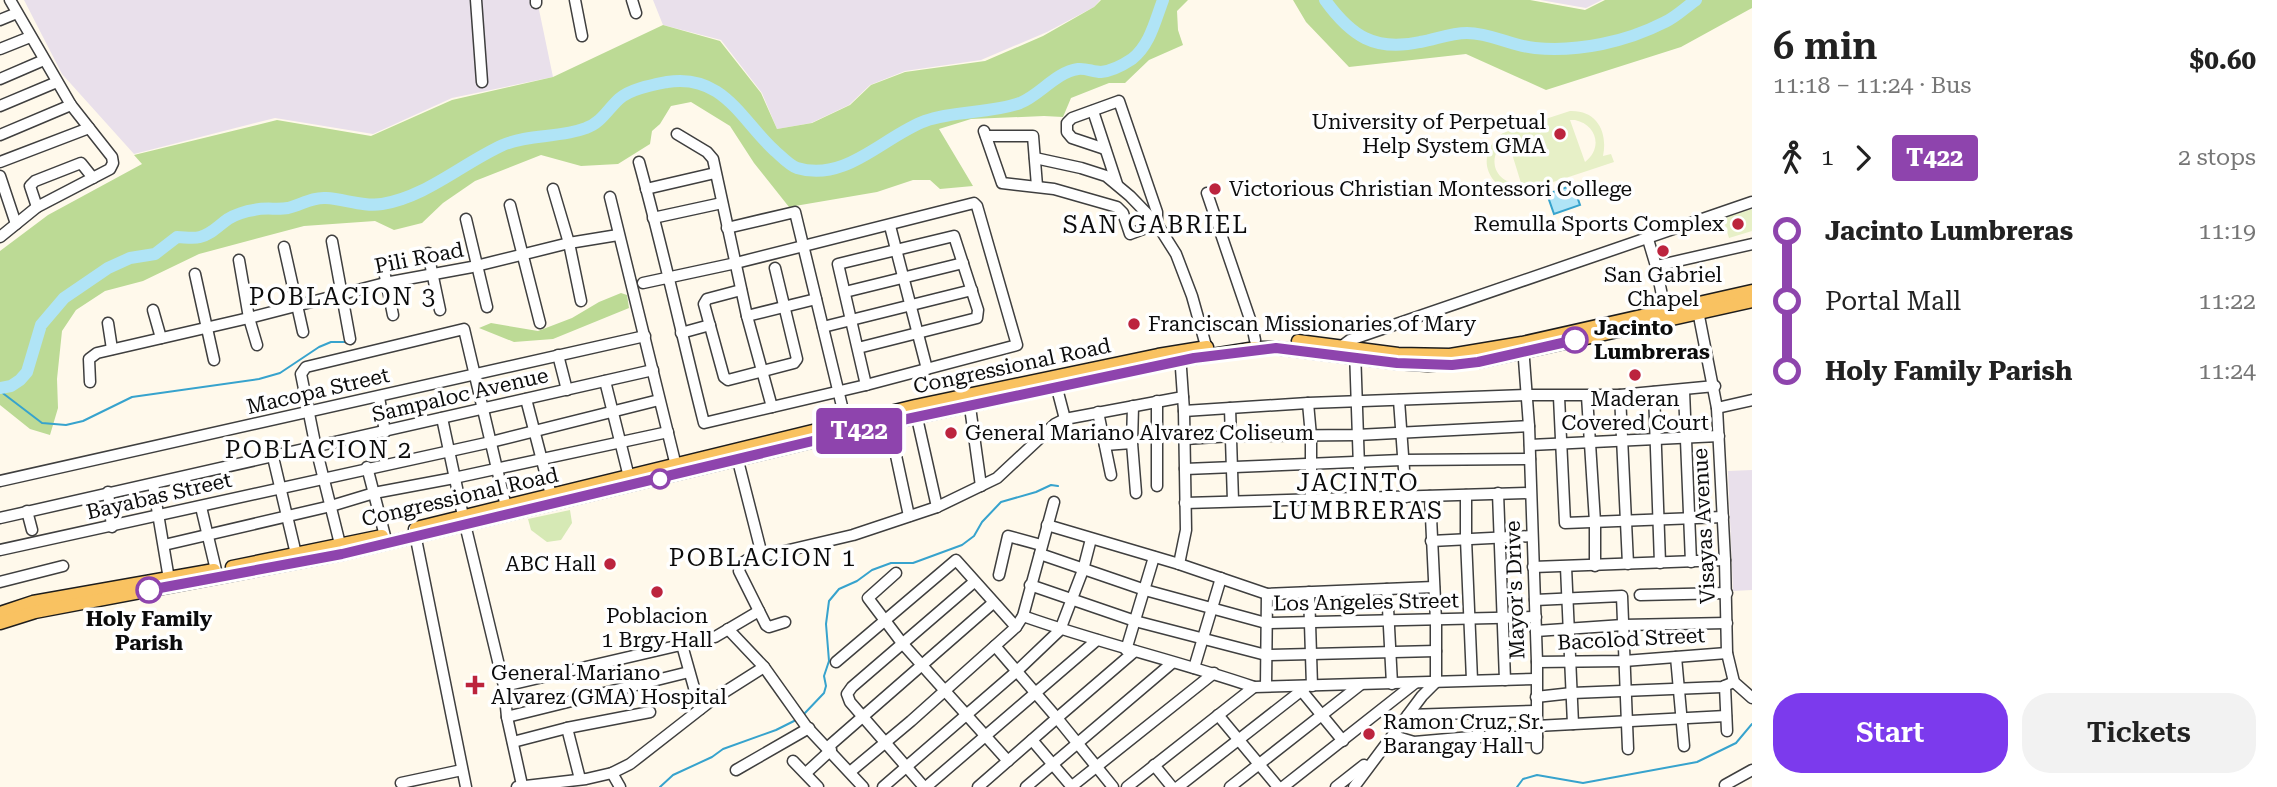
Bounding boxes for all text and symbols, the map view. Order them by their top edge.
text: 6 min [1773,24,1878,68]
text: $0.60 [2190,45,2256,75]
text: 11:18 – 11:24 · Bus [1773,72,1971,99]
place label: University of Perpetual Help System GMA [1312,110,1547,158]
marker: University of Perpetual Help System GMA [1552,126,1568,142]
icon: walk [1773,139,1811,177]
icon: forward [1844,139,1882,177]
text: 1 [1821,144,1834,171]
text: T422 [1906,144,1964,172]
text: 2 stops [2178,144,2256,171]
place label: Victorious Christian Montessori College [1229,177,1632,201]
marker: Victorious Christian Montessori College [1207,181,1223,197]
district label: SAN GABRIEL [1063,211,1249,239]
place label: Remulla Sports Complex [1474,212,1724,236]
marker: Remulla Sports Complex [1730,216,1746,232]
text: Jacinto Lumbreras [1825,216,2073,246]
text: 11:19 [2199,218,2256,245]
street label: Pili Road [372,237,466,278]
marker: San Gabriel Chapel [1655,243,1671,259]
place label: San Gabriel Chapel [1604,263,1723,311]
district label: POBLACION 3 [249,283,437,311]
text: Portal Mall [1825,286,1961,316]
text: 11:22 [2199,288,2256,315]
place label: Franciscan Missionaries of Mary [1148,312,1477,336]
marker: Franciscan Missionaries of Mary [1126,316,1142,332]
place label: Jacinto Lumbreras [1594,316,1710,364]
marker: Jacinto Lumbreras [1562,327,1588,353]
street label: Congressional Road [911,333,1113,399]
text: Holy Family Parish [1825,356,2072,386]
text: 11:24 [2199,358,2256,385]
street label: Macopa Street [244,363,392,419]
street label: Sampaloc Avenue [369,363,551,427]
marker: Maderan Covered Court [1627,367,1643,383]
place label: Maderan Covered Court [1561,387,1709,435]
line badge: T422 [810,408,908,454]
text: T422 [830,417,888,445]
place label: General Mariano Alvarez Coliseum [965,421,1314,445]
marker: General Mariano Alvarez Coliseum [943,425,959,441]
district label: POBLACION 2 [225,436,413,464]
street label: Visayas Avenue [1688,447,1720,605]
street label: Congressional Road [359,463,561,531]
street label: Bayabas Street [84,468,234,524]
unlabelled marker [650,469,670,489]
district label: JACINTO LUMBRERAS [1272,469,1444,525]
street label: Mayor's Drive [1501,520,1529,660]
district label: POBLACION 1 [669,544,857,572]
place label: ABC Hall [505,552,597,576]
marker: ABC Hall [602,556,618,572]
marker: Holy Family Parish [136,577,162,603]
marker: Poblacion 1 Brgy Hall [649,584,665,600]
street label: Los Angeles Street [1273,588,1459,616]
place label: Poblacion 1 Brgy Hall [602,604,713,652]
place label: Holy Family Parish [86,607,213,655]
street label: Bacolod Street [1556,623,1706,655]
place label: General Mariano Alvarez (GMA) Hospital [491,661,727,709]
marker: General Mariano Alvarez (GMA) Hospital [465,675,485,695]
button: Start [1773,693,2008,773]
button: Tickets [2022,693,2256,773]
place label: Ramon Cruz, Sr. Barangay Hall [1383,710,1544,758]
marker: Ramon Cruz, Sr. Barangay Hall [1361,726,1377,742]

